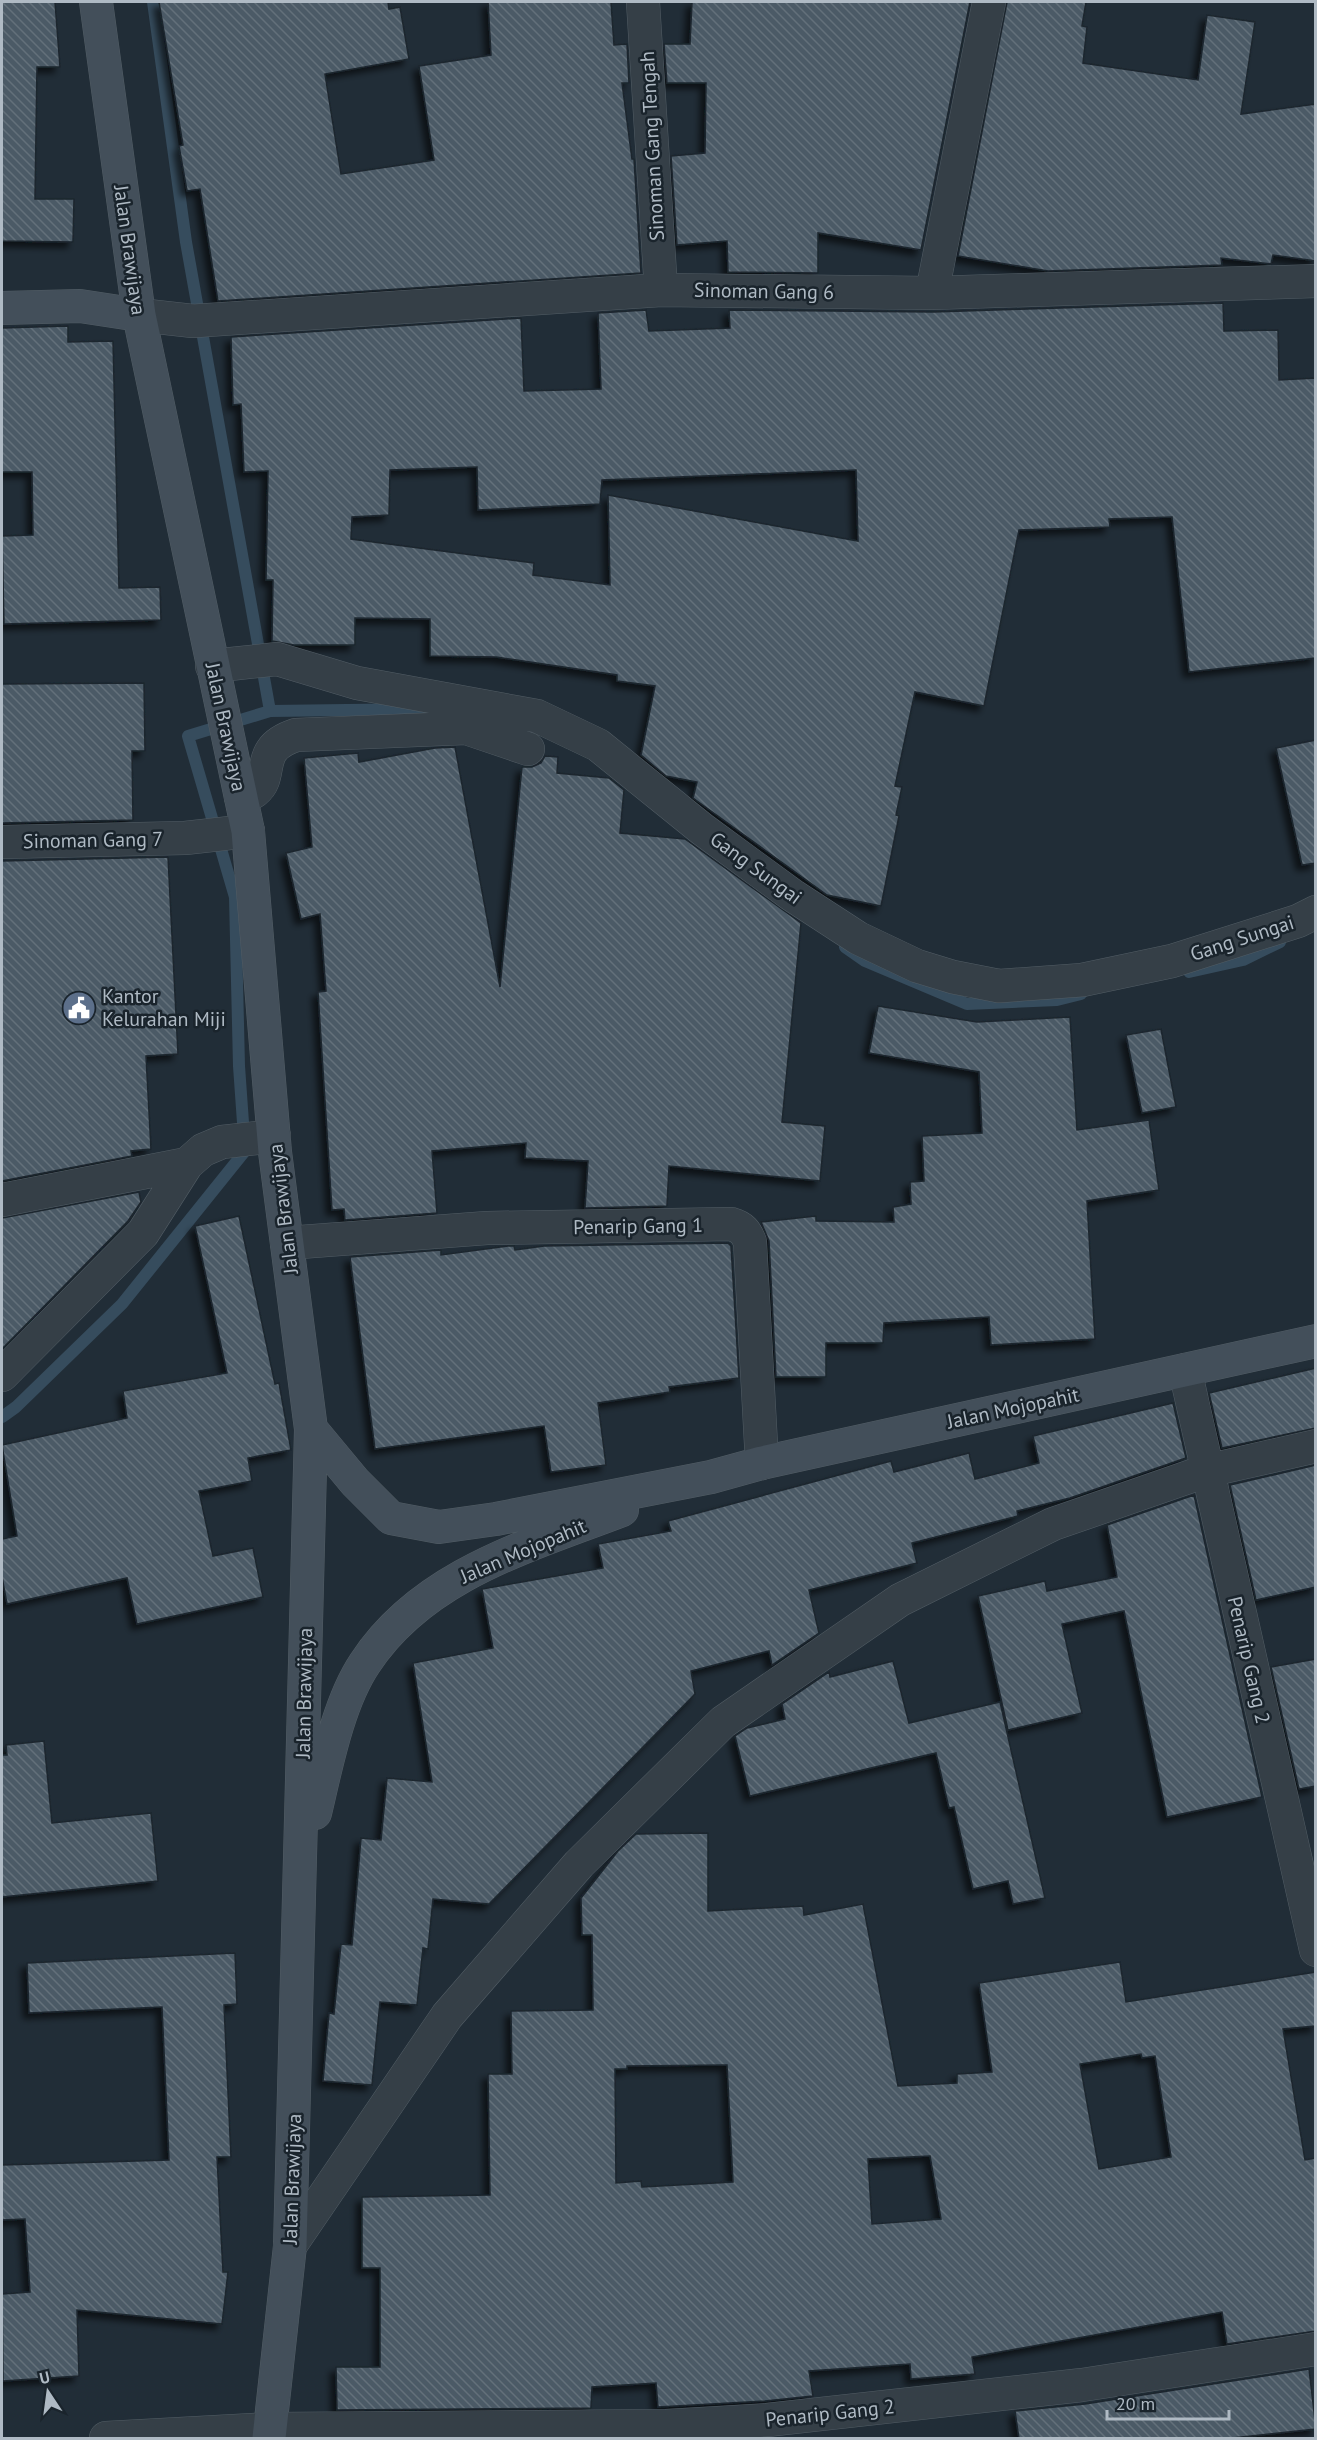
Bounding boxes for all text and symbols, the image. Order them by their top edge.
street label: Sinoman Gang Tengah [634,51,670,241]
street label: Jalan Brawijaya [108,182,152,317]
street label: Sinoman Gang 6 [694,277,834,305]
street label: Jalan Brawijaya [199,659,252,794]
street label: Sinoman Gang 7 [23,826,163,854]
street label: Gang Sungai [705,826,807,910]
street label: Gang Sungai [1187,909,1297,967]
place label: Kantor Kelurahan Miji [102,983,226,1032]
public building icon: Kantor Kelurahan Miji [61,990,97,1026]
street label: Jalan Brawijaya [262,1143,304,1276]
street label: Penarip Gang 1 [573,1212,703,1240]
street label: Jalan Mojopahit [944,1381,1082,1435]
street label: Jalan Mojopahit [455,1513,590,1590]
street label: Penarip Gang 2 [1222,1594,1276,1726]
street label: Jalan Brawijaya [290,1627,318,1760]
street label: Jalan Brawijaya [277,2113,307,2246]
north arrow [18,2362,78,2422]
text: U [37,2367,52,2388]
scale bar [1107,2383,1228,2421]
text: 20 m [1116,2392,1155,2415]
street label: Penarip Gang 2 [764,2393,896,2433]

